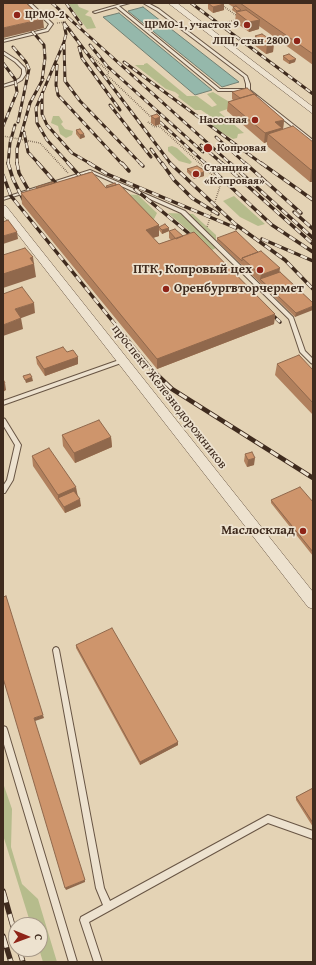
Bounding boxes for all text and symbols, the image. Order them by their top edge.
place label: ЦРМО-2 [25,8,65,22]
marker: ЦРМО-2 [12,10,22,20]
place label: ЦРМО-1, участок 9 [144,18,239,32]
marker: ЦРМО-1, участок 9 [242,20,252,30]
place label: ЛПЦ, стан 2800 [213,34,289,48]
marker: ЛПЦ, стан 2800 [292,36,302,46]
place label: Насосная [199,113,247,127]
marker: Насосная [250,115,260,125]
place label: Копровая [217,141,266,155]
marker: Копровая [202,142,214,154]
place label: Станция «Копровая» [204,161,265,187]
marker: Станция «Копровая» [191,169,201,179]
place label: ПТК, Копровый цех [133,262,252,278]
marker: ПТК, Копровый цех [255,265,265,275]
place label: Оренбургвторчермет [174,281,304,297]
marker: Оренбургвторчермет [161,284,171,294]
street label: проспект Железнодорожников [108,322,230,472]
place label: Маслосклад [221,523,295,539]
marker: Маслосклад [298,526,308,536]
north arrow [8,917,48,957]
text: С [31,934,47,940]

